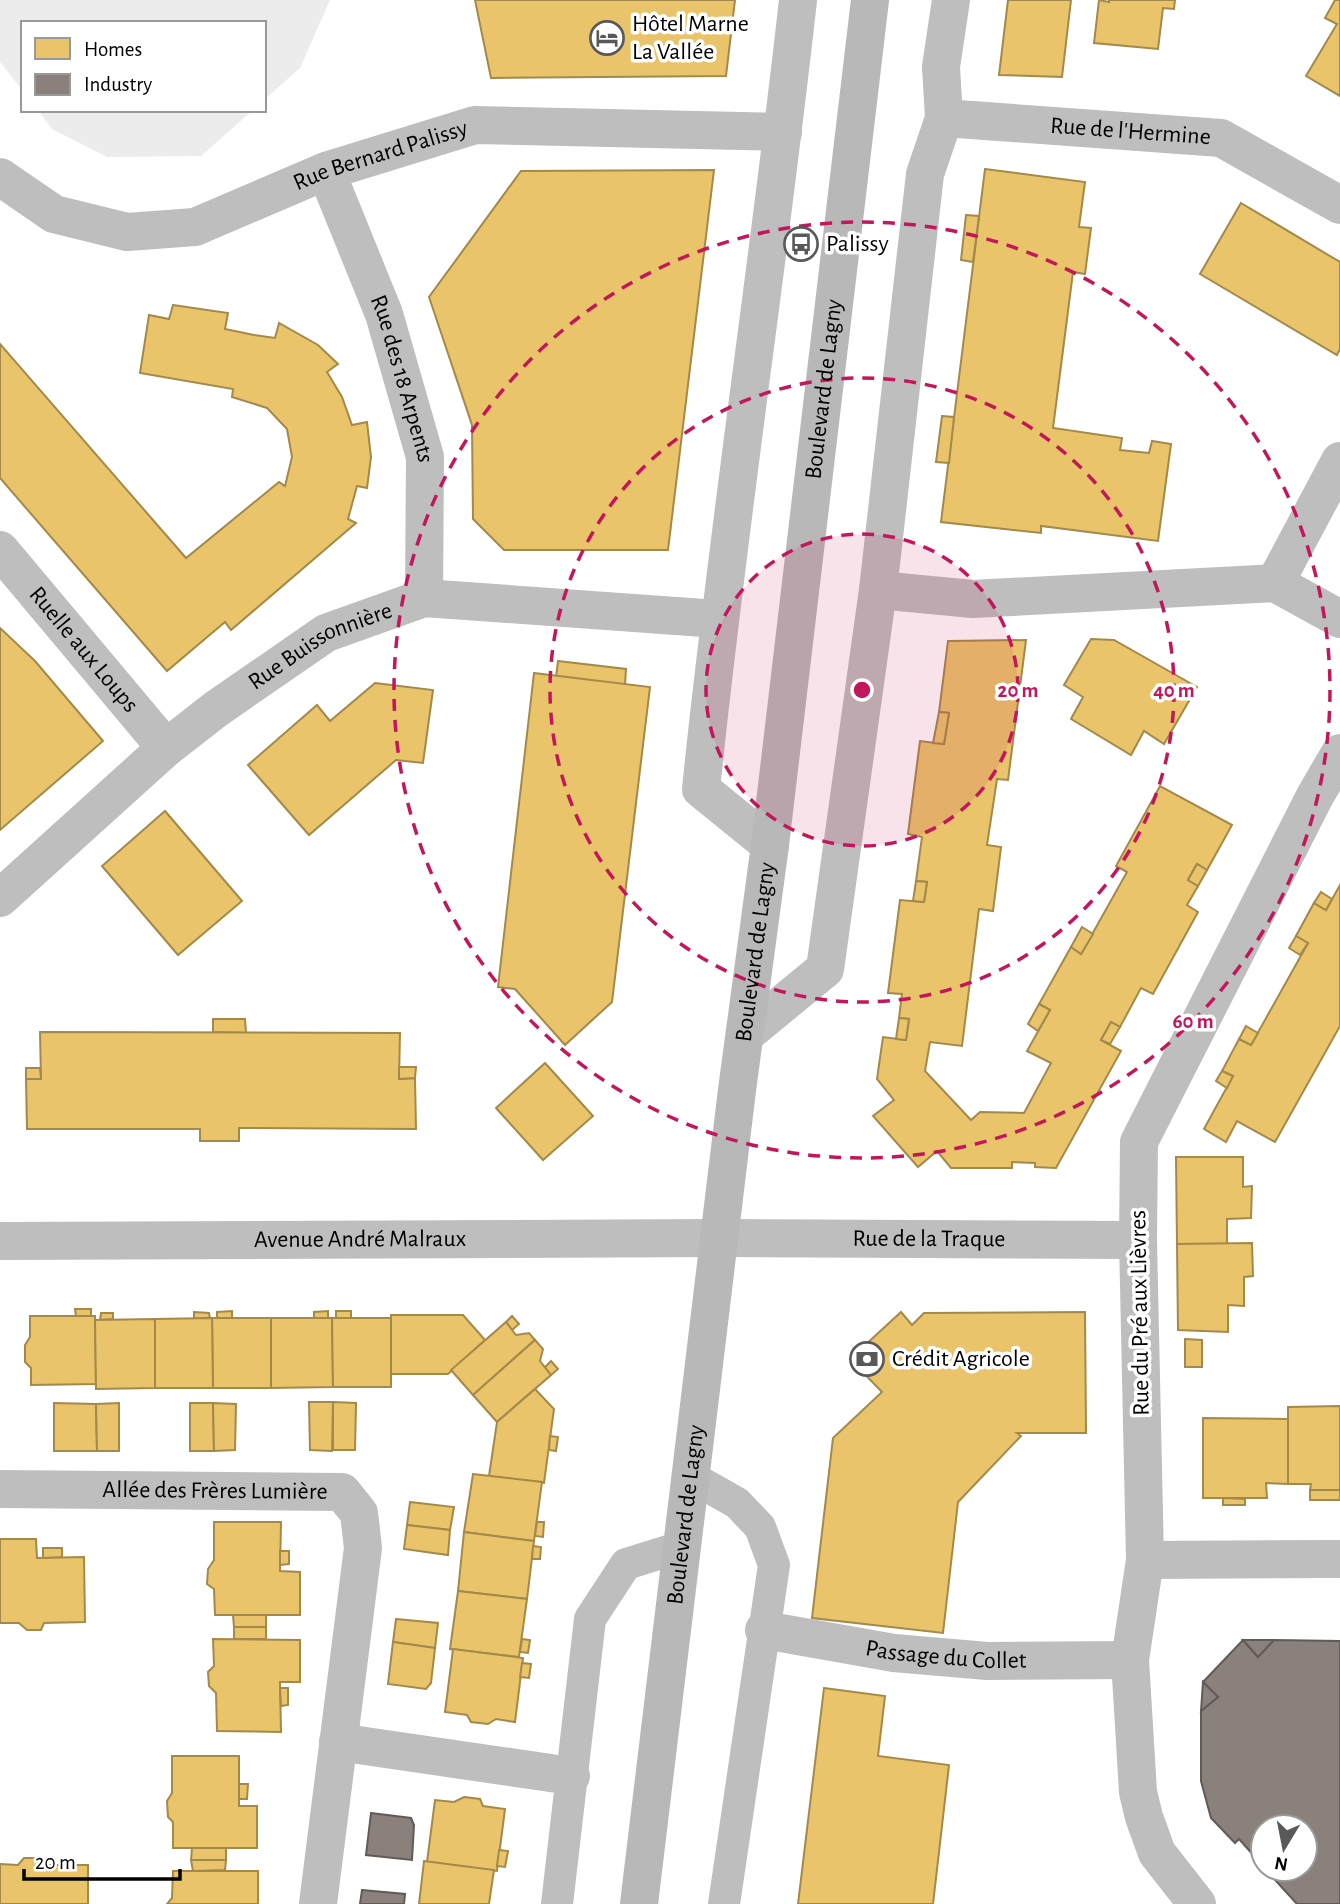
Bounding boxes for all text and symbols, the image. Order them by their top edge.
place label: Hôtel Marne La Vallée [632,12,749,64]
hotel icon: Hôtel Marne La Vallée [588,19,626,57]
legend [21,21,266,112]
text: Homes [84,39,142,60]
text: Industry [84,74,152,95]
street label: Rue de l'Hermine [1049,114,1212,149]
street label: Rue Bernard Palissy [290,116,471,195]
bus stop icon: Palissy [782,225,820,263]
place label: Palissy [826,232,889,256]
street label: Rue des 18 Arpents [366,292,437,463]
street label: Boulevard de Lagny [801,298,846,481]
street label: Ruelle aux Loups [24,582,143,717]
street label: Rue Buissonnière [244,598,395,695]
centre of rings [850,678,874,702]
text: 20 m [998,680,1038,701]
text: 40 m [1153,680,1195,701]
street label: Boulevard de Lagny [732,861,780,1043]
text: 60 m [1172,1011,1214,1032]
street label: Rue du Pré aux Lièvres [1126,1210,1154,1416]
street label: Avenue André Malraux [254,1227,467,1252]
street label: Rue de la Traque [852,1227,1006,1251]
bank icon: Crédit Agricole [848,1340,886,1378]
place label: Crédit Agricole [892,1347,1030,1371]
street label: Boulevard de Lagny [663,1424,709,1606]
street label: Allée des Frères Lumière [102,1478,328,1504]
street label: Passage du Collet [864,1636,1027,1673]
north arrow [1249,1813,1319,1883]
scale bar [24,1838,180,1882]
text: 20 m [35,1852,76,1873]
text: N [1273,1853,1289,1874]

